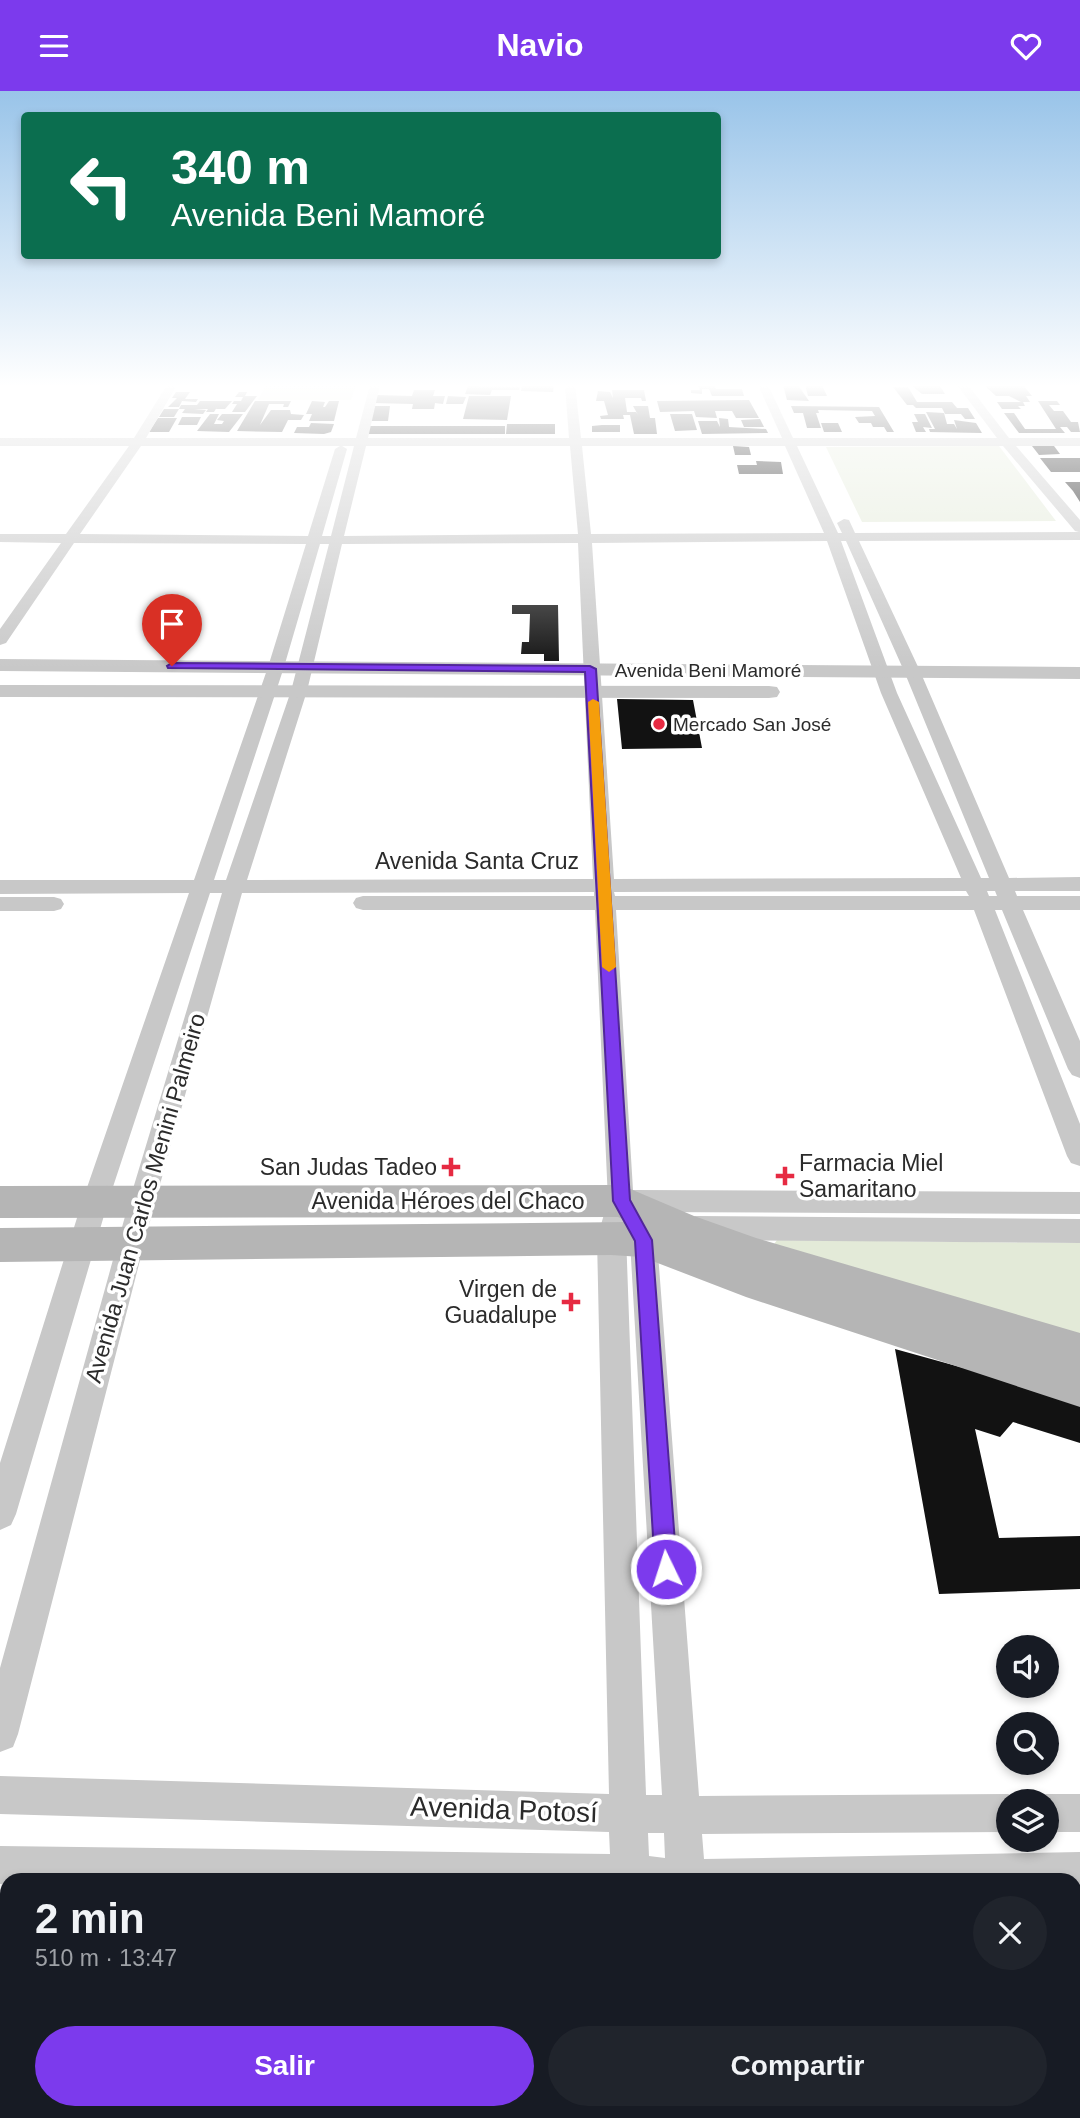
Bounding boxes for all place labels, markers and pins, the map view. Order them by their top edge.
pin [142,594,202,666]
place label: Mercado San José [673,714,831,735]
marker: Mercado San José [651,716,667,732]
place label: Farmacia Miel Samaritano [799,1150,943,1202]
place label: San Judas Tadeo [260,1154,437,1180]
marker: San Judas Tadeo [443,1159,459,1175]
marker: Farmacia Miel Samaritano [777,1168,793,1184]
place label: Virgen de Guadalupe [444,1276,557,1328]
marker: Virgen de Guadalupe [563,1294,579,1310]

